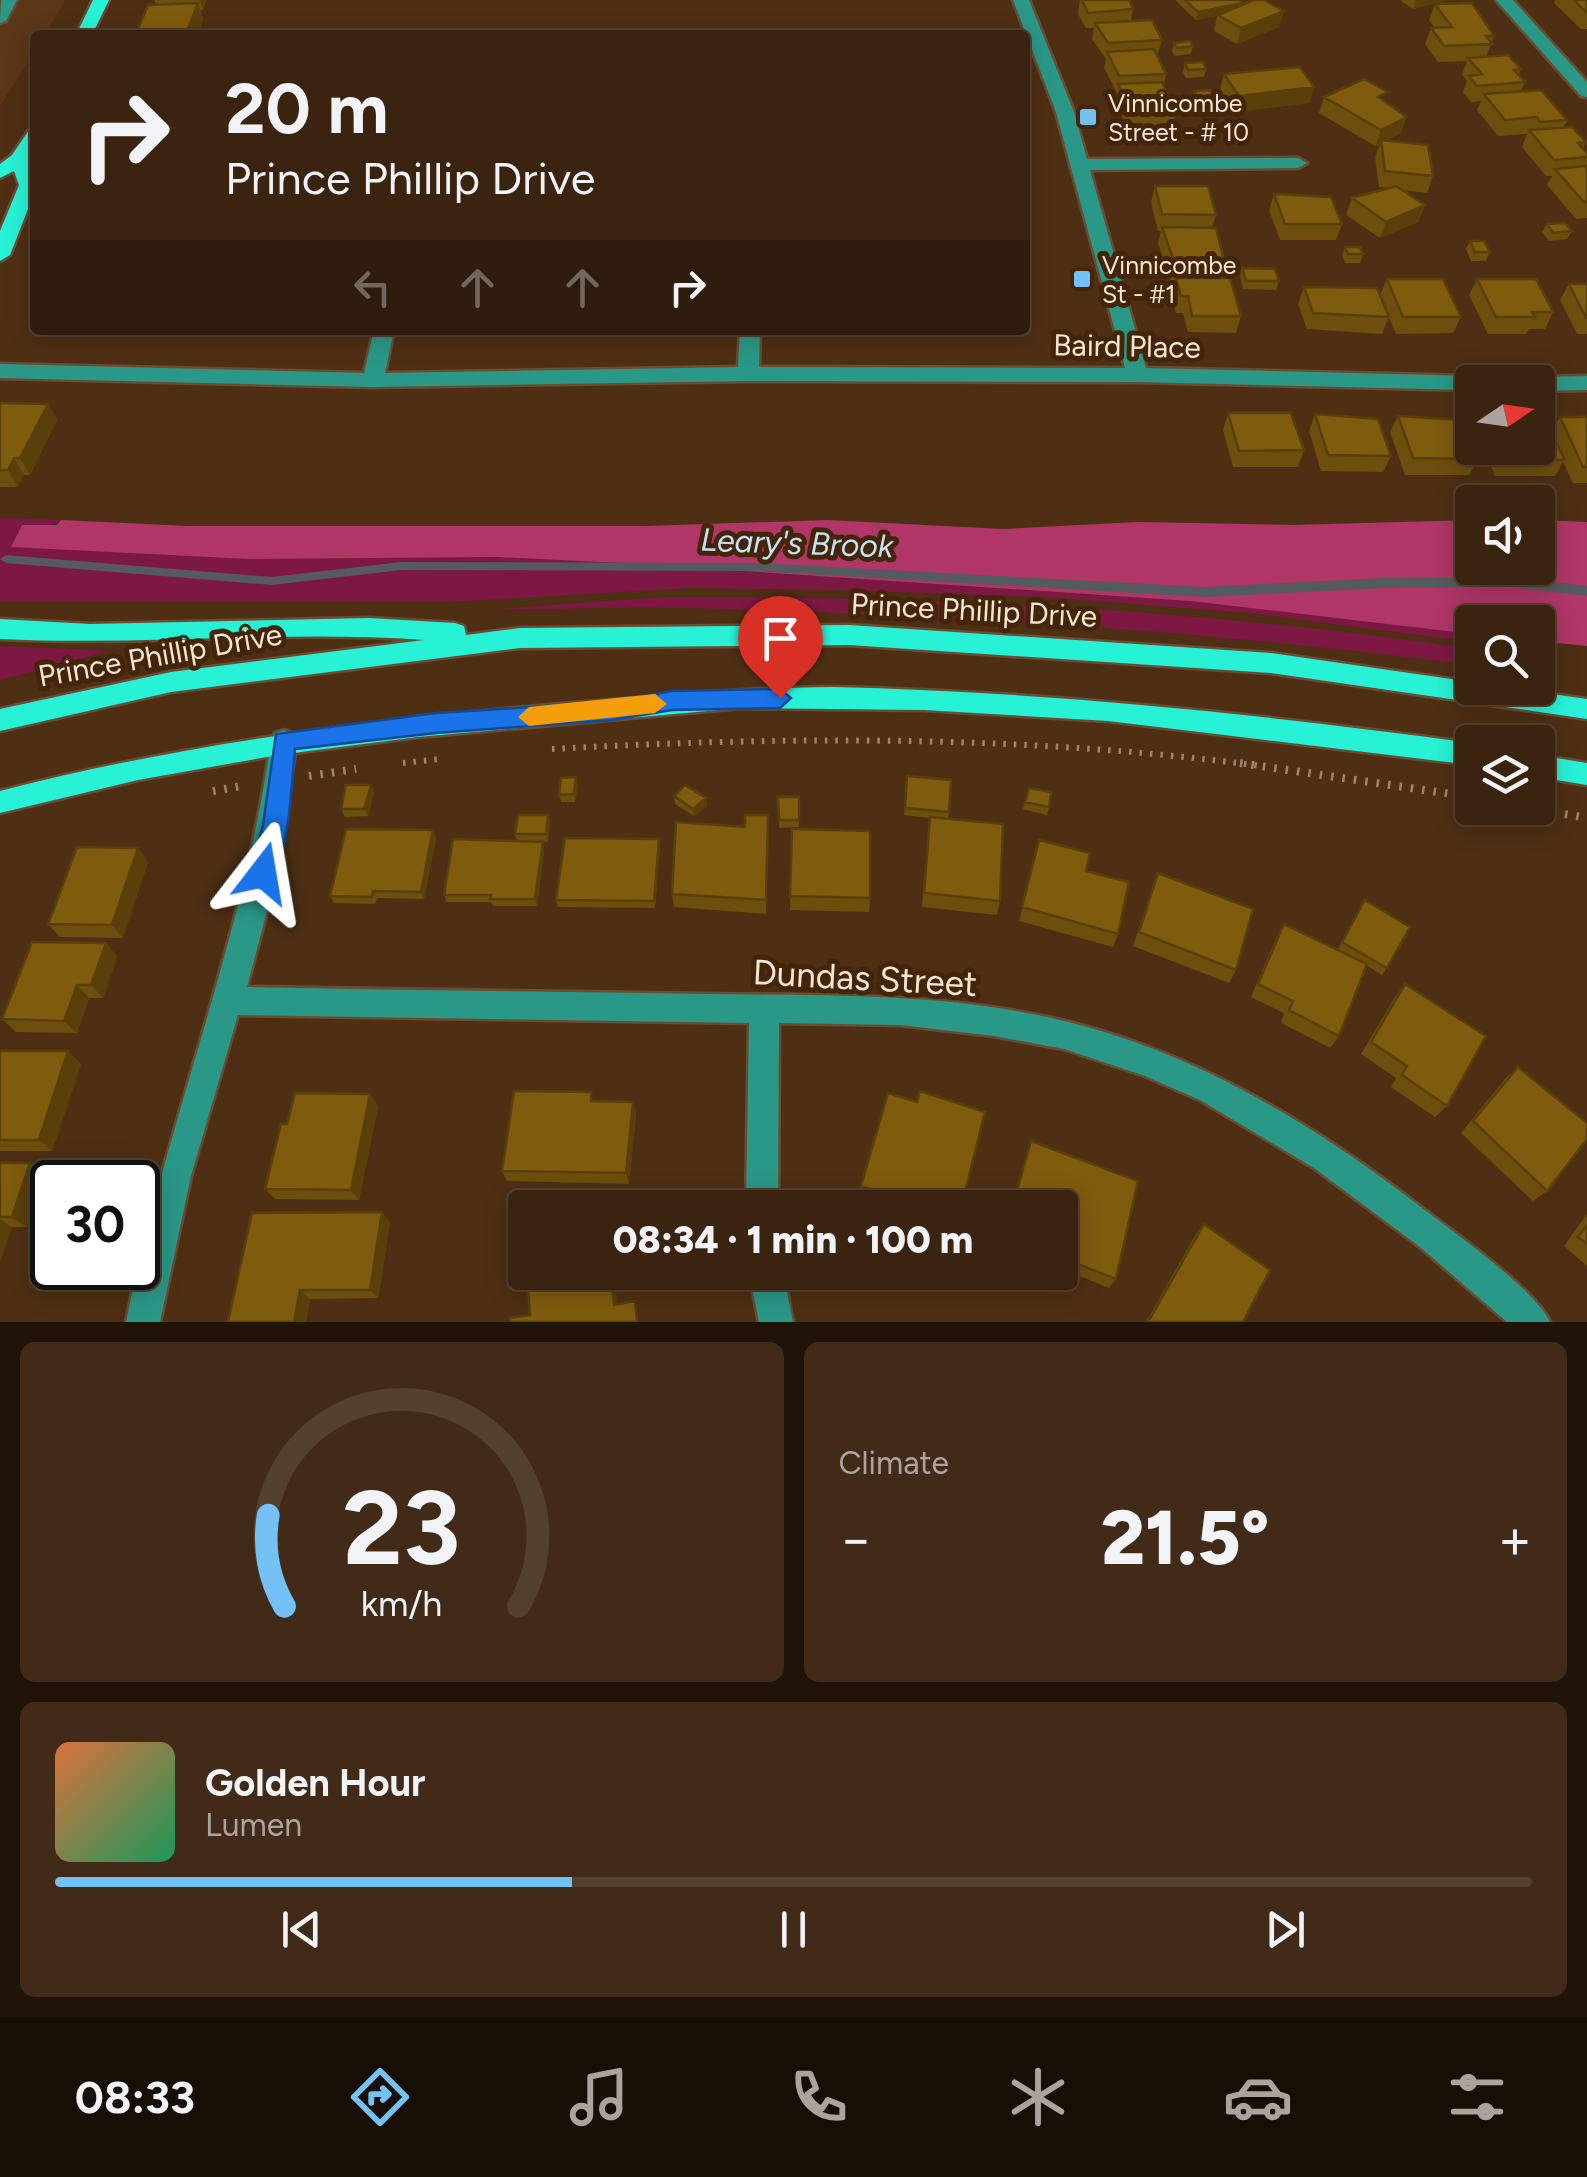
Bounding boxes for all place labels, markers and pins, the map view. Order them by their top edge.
place label: Vinnicombe Street - # 10 [1108,88,1249,147]
marker: Vinnicombe Street - # 10 [1077,106,1099,128]
place label: Vinnicombe St - #1 [1102,250,1236,309]
marker: Vinnicombe St - #1 [1071,268,1093,290]
pin [738,596,823,699]

